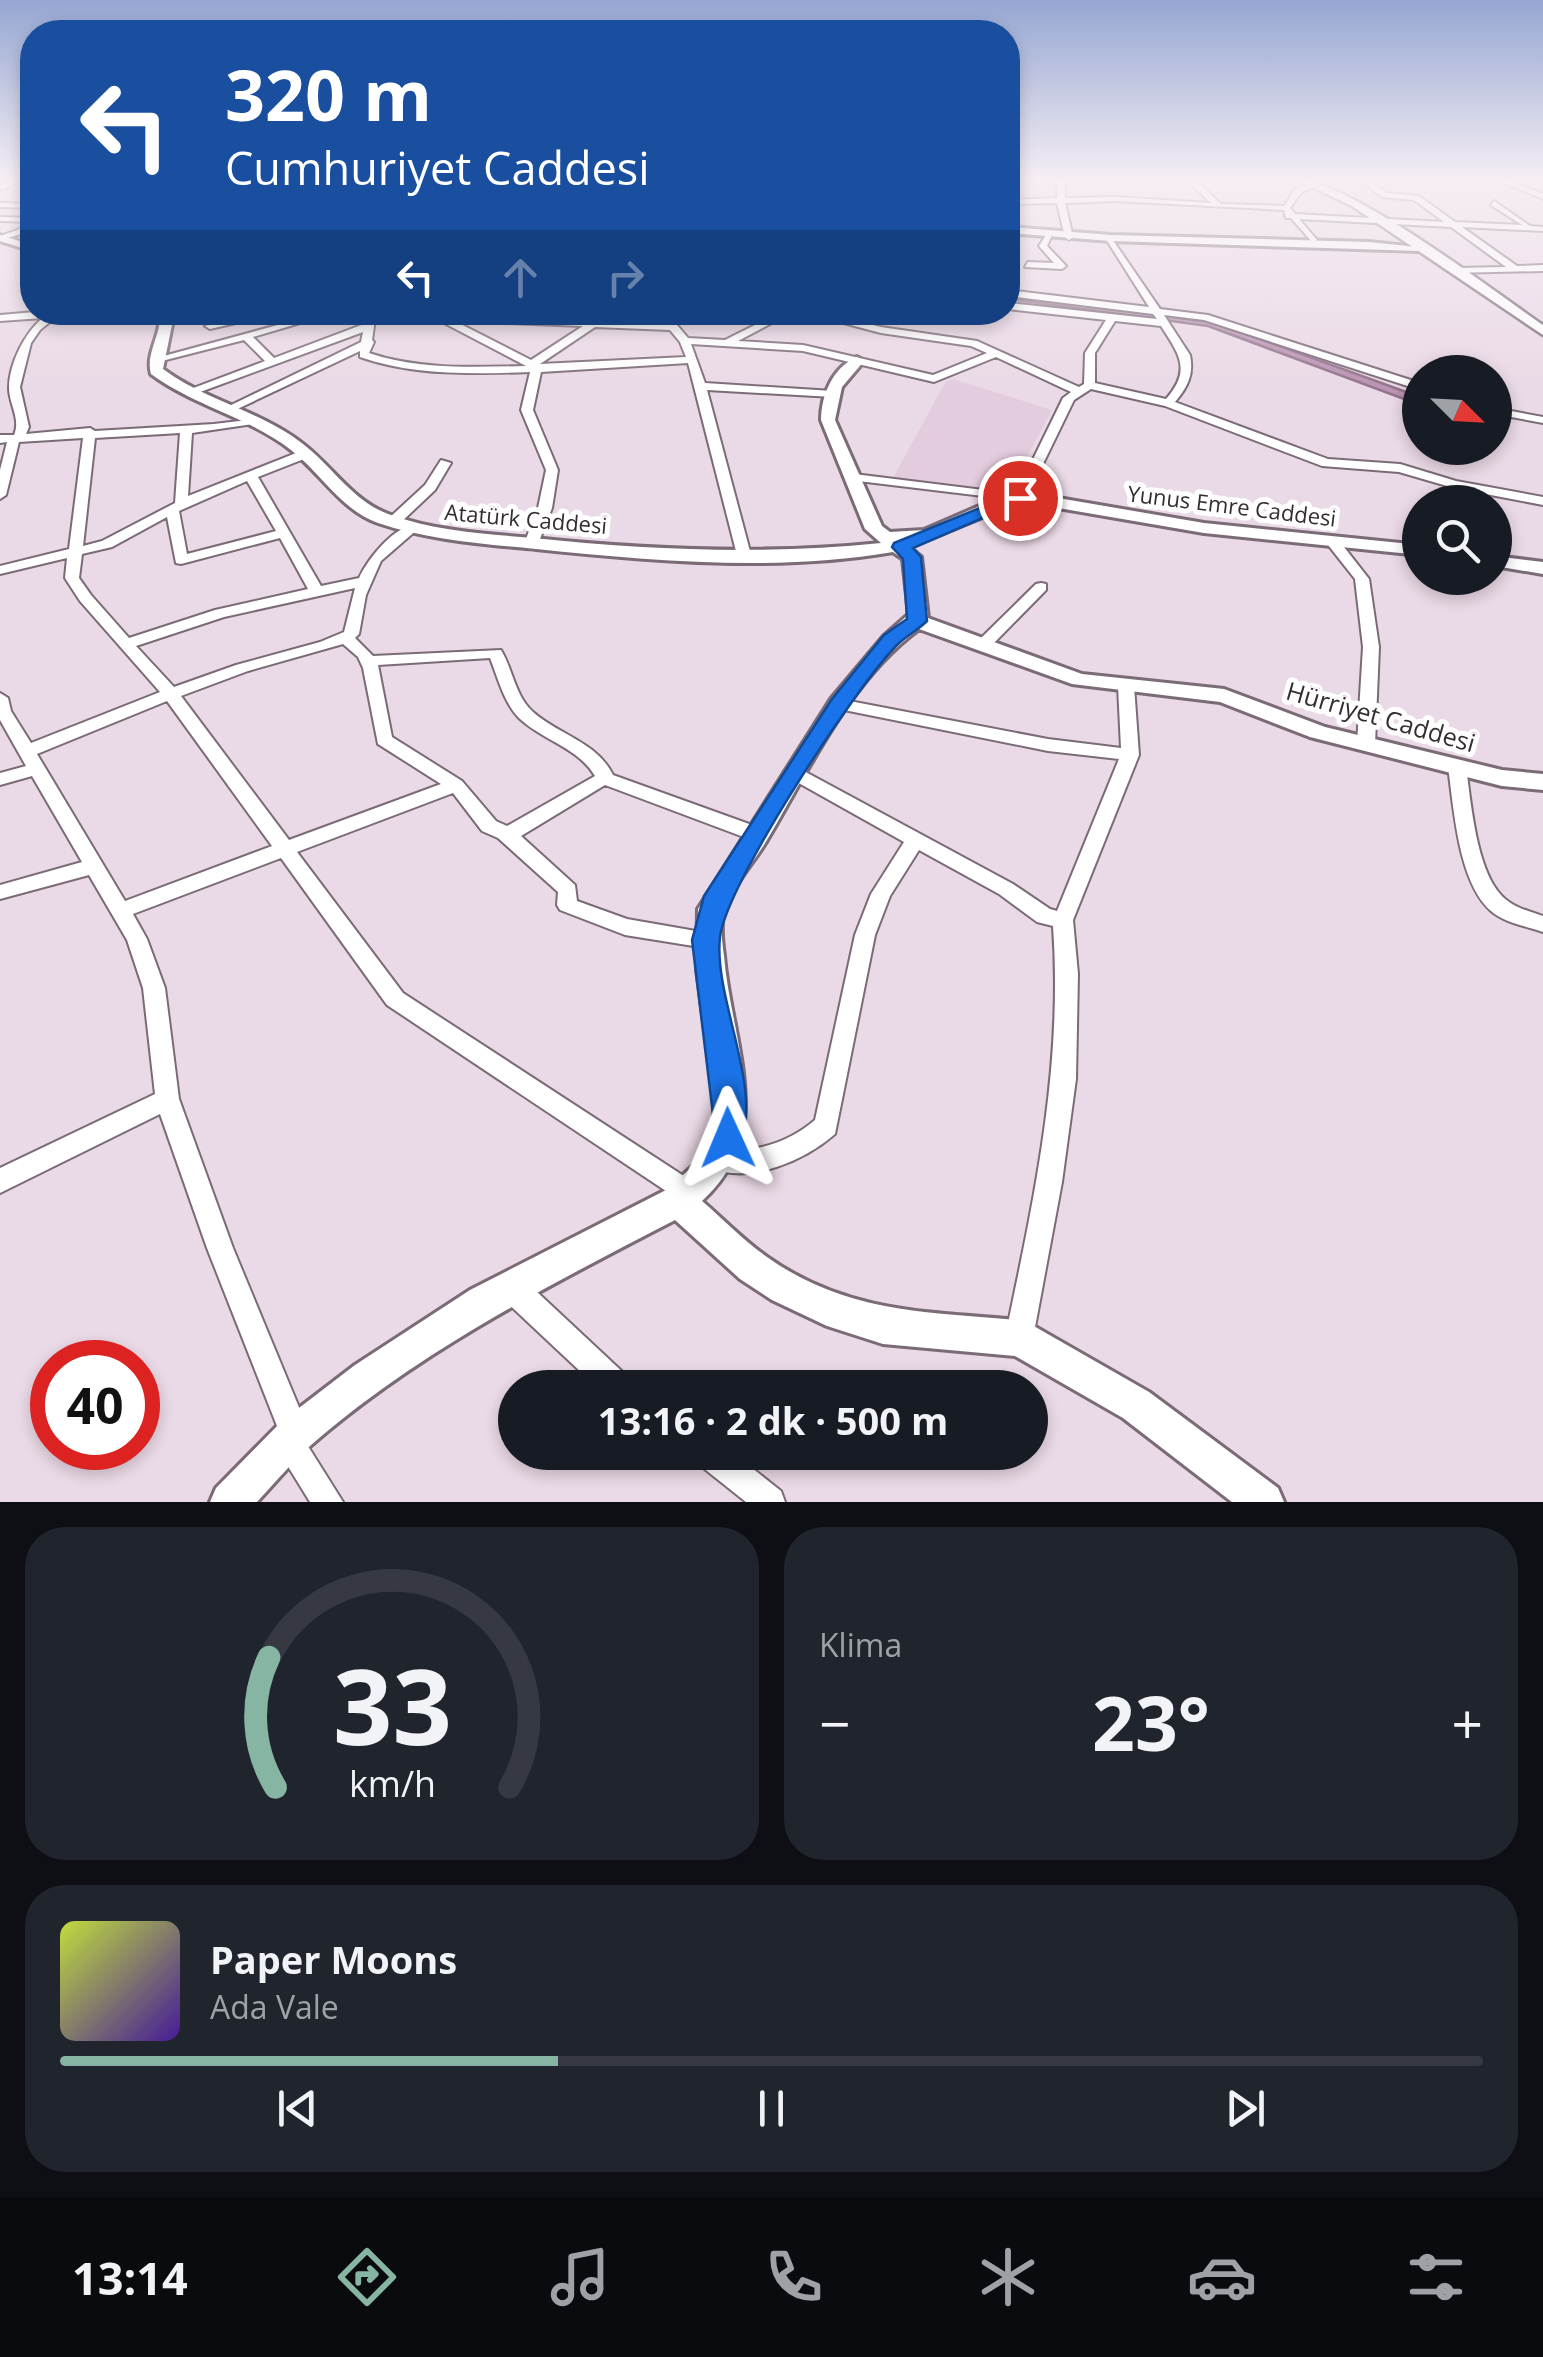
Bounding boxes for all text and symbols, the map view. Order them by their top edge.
text: 320 m [225,46,432,142]
icon: left [60,60,190,190]
text: Cumhuriyet Caddesi [225,137,650,198]
icon: left [388,250,443,305]
icon: ahead [493,250,548,305]
icon: right [598,250,653,305]
north arrow [1402,355,1512,465]
map controls [1402,355,1512,595]
pin [978,456,1063,541]
icon: arrive [993,471,1048,526]
street label: Yunus Emre Caddesi [1126,477,1338,533]
button: search [1402,485,1512,595]
street label: Atatürk Caddesi [444,496,608,540]
street label: Hürriyet Caddesi [1283,673,1479,759]
position arrow [676,1086,780,1190]
speed limit sign: 40 [30,1340,160,1470]
text: 13:16 · 2 dk · 500 m [598,1394,948,1446]
text: Klima [819,1623,902,1666]
text: 33 [333,1634,451,1775]
text: 23° [1092,1671,1210,1773]
text: − [819,1685,850,1760]
text: + [1452,1685,1483,1760]
text: km/h [349,1759,435,1807]
text: Paper Moons [210,1933,457,1985]
text: Ada Vale [210,1985,339,2028]
icon: previous [270,2081,325,2136]
icon: pause [744,2081,799,2136]
icon: next [1218,2081,1273,2136]
icon: directions [332,2242,402,2312]
icon: music [545,2242,615,2312]
icon: phone [759,2242,829,2312]
icon: climate [973,2242,1043,2312]
icon: car [1187,2242,1257,2312]
icon: filters [1401,2242,1471,2312]
text: 13:14 [72,2247,188,2308]

